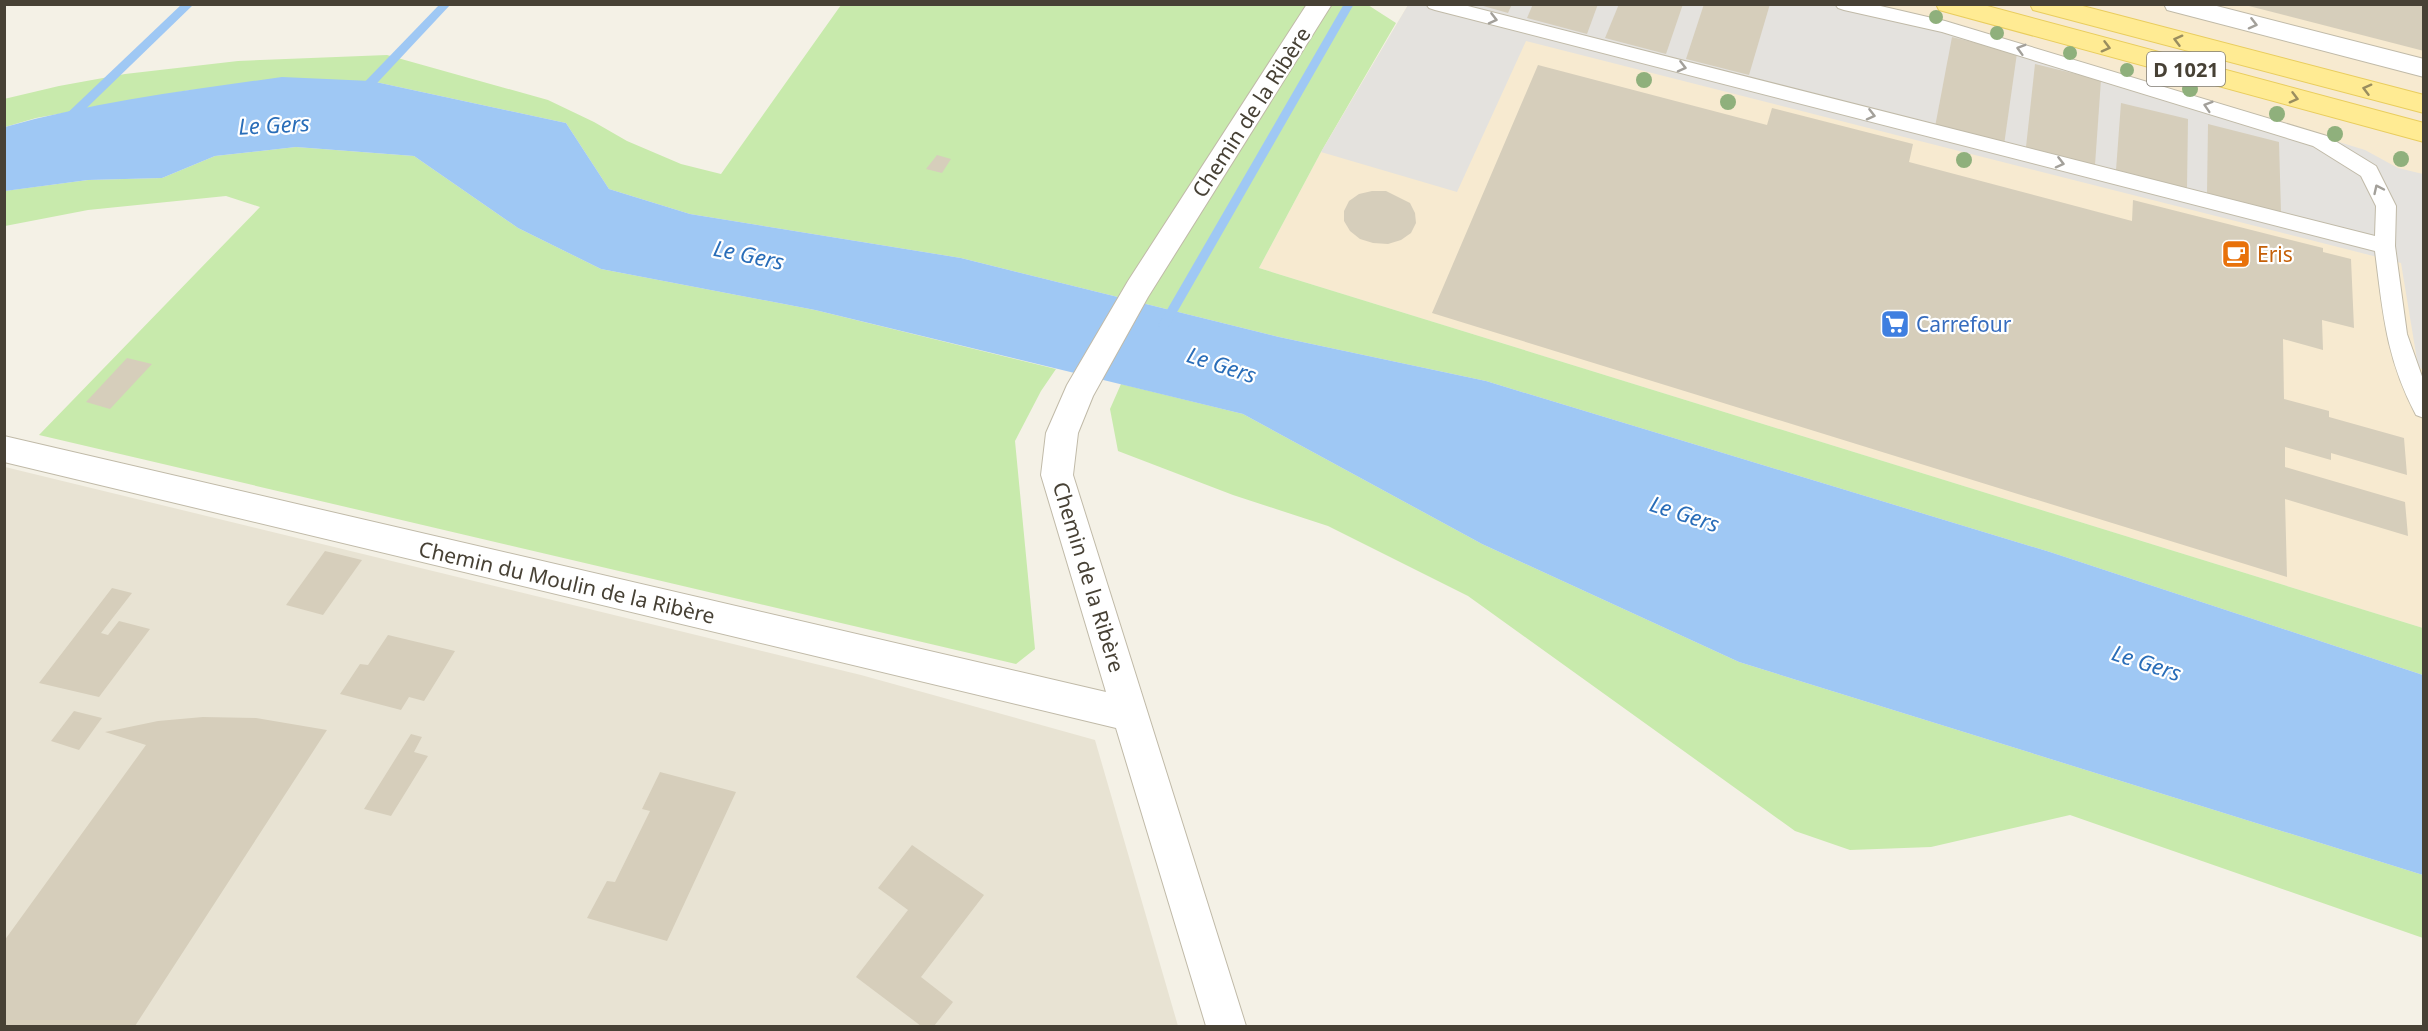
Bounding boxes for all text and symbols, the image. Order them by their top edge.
one-way arrow [1487,12,1497,25]
one-way arrow [2248,17,2258,30]
street label: Chemin de la Ribère [1185,21,1317,203]
one-way arrow [2173,35,2184,47]
one-way arrow [2100,40,2111,52]
one-way arrow [2016,44,2027,56]
road number: D 1021 [2147,52,2225,86]
one-way arrow [1676,60,1686,73]
one-way arrow [2362,84,2372,97]
one-way arrow [2289,90,2299,103]
one-way arrow [2203,101,2214,113]
water label: Le Gers [238,107,311,141]
one-way arrow [1866,108,1876,121]
one-way arrow [2054,156,2065,168]
one-way arrow [2373,184,2385,195]
water label: Le Gers [711,232,788,276]
cafe icon: Eris [2220,238,2252,270]
place label: Eris [2257,240,2293,268]
supermarket icon: Carrefour [1879,308,1911,340]
place label: Carrefour [1916,310,2012,338]
water label: Le Gers [1183,339,1261,389]
street label: Chemin de la Ribère [1047,478,1131,676]
water label: Le Gers [1646,488,1724,538]
street label: Chemin du Moulin de la Ribère [416,534,718,630]
water label: Le Gers [2108,637,2186,687]

